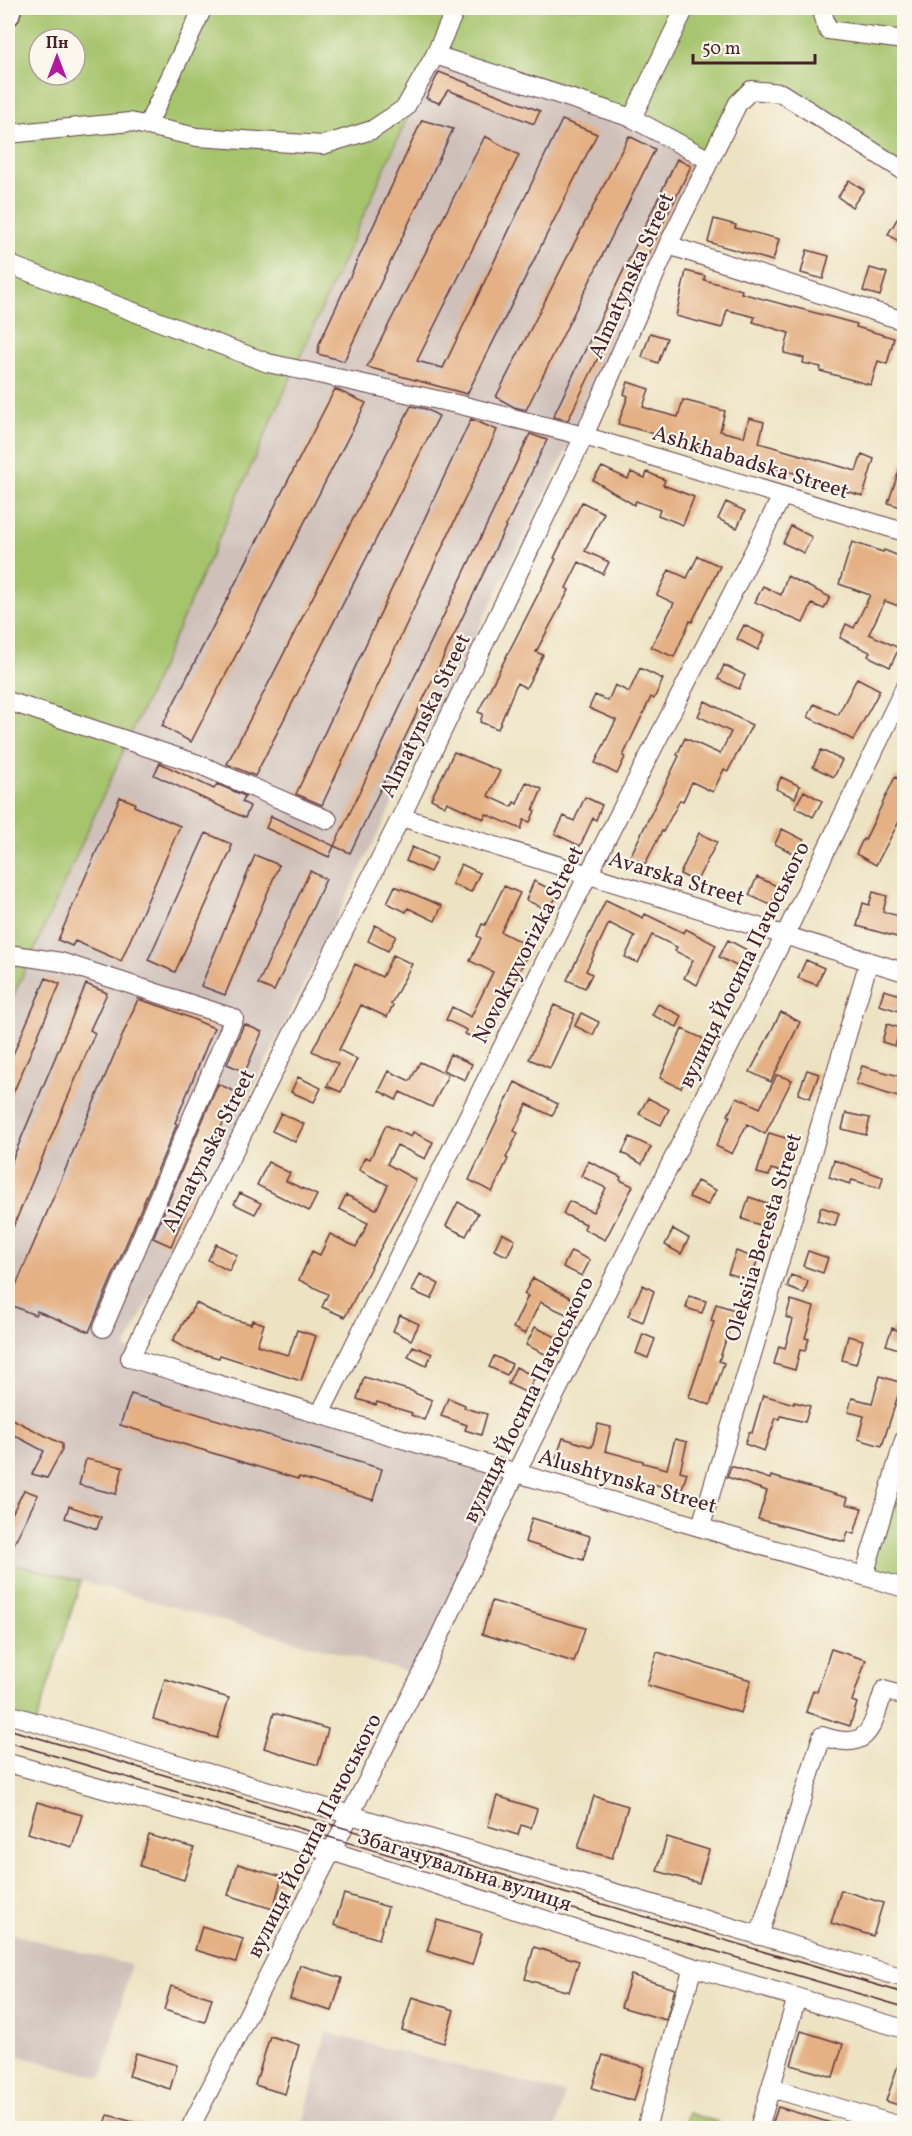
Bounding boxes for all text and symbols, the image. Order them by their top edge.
north arrow [27,27,87,87]
scale bar [693,27,814,65]
text: Пн [46,33,68,55]
text: 50 m [702,37,741,62]
street label: Almatynska Street [582,188,683,364]
street label: Ashkhabadska Street [648,419,853,508]
street label: Almatynska Street [373,628,480,803]
street label: вулиця Йосипа Пачоського [672,837,819,1094]
street label: Novokryvorizka Street [466,840,593,1050]
street label: Avarska Street [605,844,748,915]
street label: Almatynska Street [155,1064,264,1238]
street label: Oleksiia Beresta Street [718,1129,811,1346]
street label: вулиця Йосипа Пачоського [456,1272,603,1529]
street label: Alushtynska Street [535,1442,720,1523]
street label: вулиця Йосипа Пачоського [240,1708,390,1964]
street label: Збагачувальна вулиця [353,1822,575,1921]

